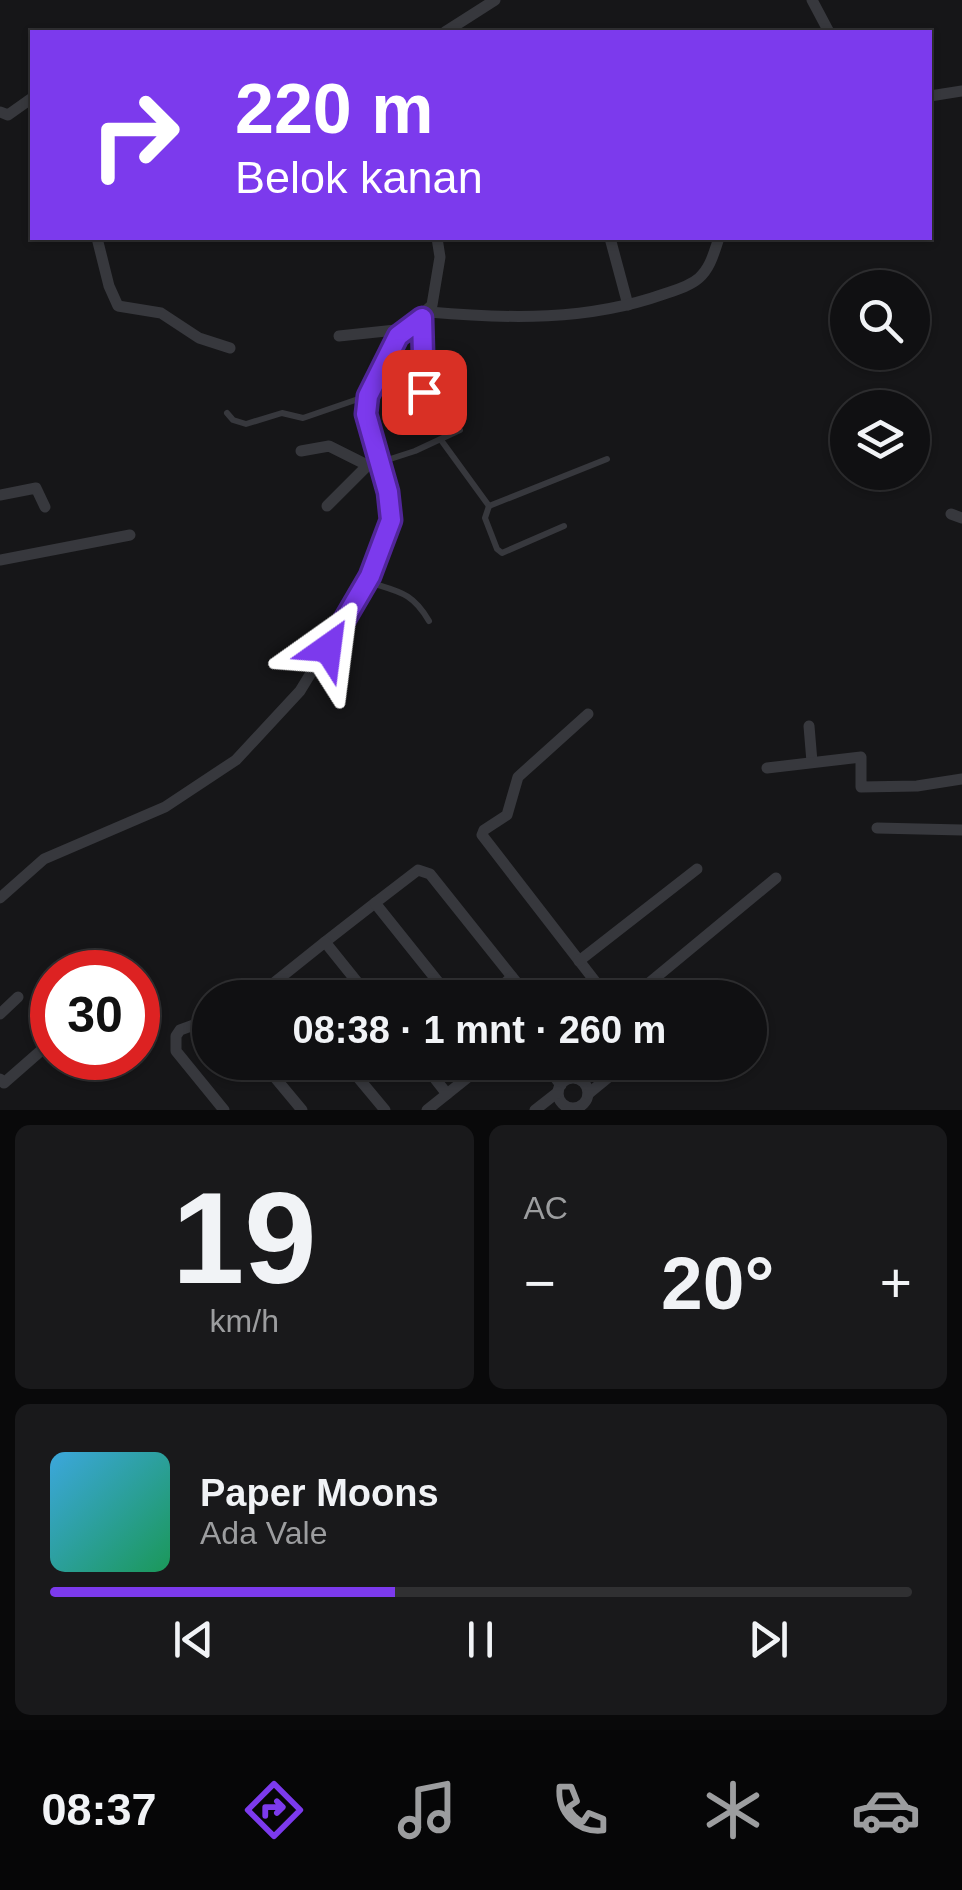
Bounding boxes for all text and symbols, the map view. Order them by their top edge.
icon: right [70,70,200,200]
text: 220 m [235,70,433,148]
text: Belok kanan [235,152,483,203]
map controls [830,270,930,490]
button: search [830,270,930,370]
pin [382,350,467,435]
icon: arrive [397,365,452,420]
button: layers [830,390,930,490]
position arrow [276,596,380,700]
speed limit sign: 30 [30,950,160,1080]
text: 08:38 · 1 mnt · 260 m [293,1009,666,1051]
text: 19 [172,1165,317,1311]
text: AC [524,1190,568,1226]
text: 20° [661,1241,774,1325]
text: − [524,1252,556,1314]
text: + [880,1252,912,1314]
text: km/h [210,1303,279,1339]
text: Paper Moons [200,1472,439,1514]
text: Ada Vale [200,1515,328,1551]
icon: previous [166,1612,221,1667]
icon: pause [453,1612,508,1667]
icon: next [741,1612,796,1667]
icon: directions [239,1775,309,1845]
icon: music [392,1775,462,1845]
icon: phone [545,1775,615,1845]
icon: climate [698,1775,768,1845]
icon: car [851,1775,921,1845]
text: 08:37 [41,1784,157,1835]

